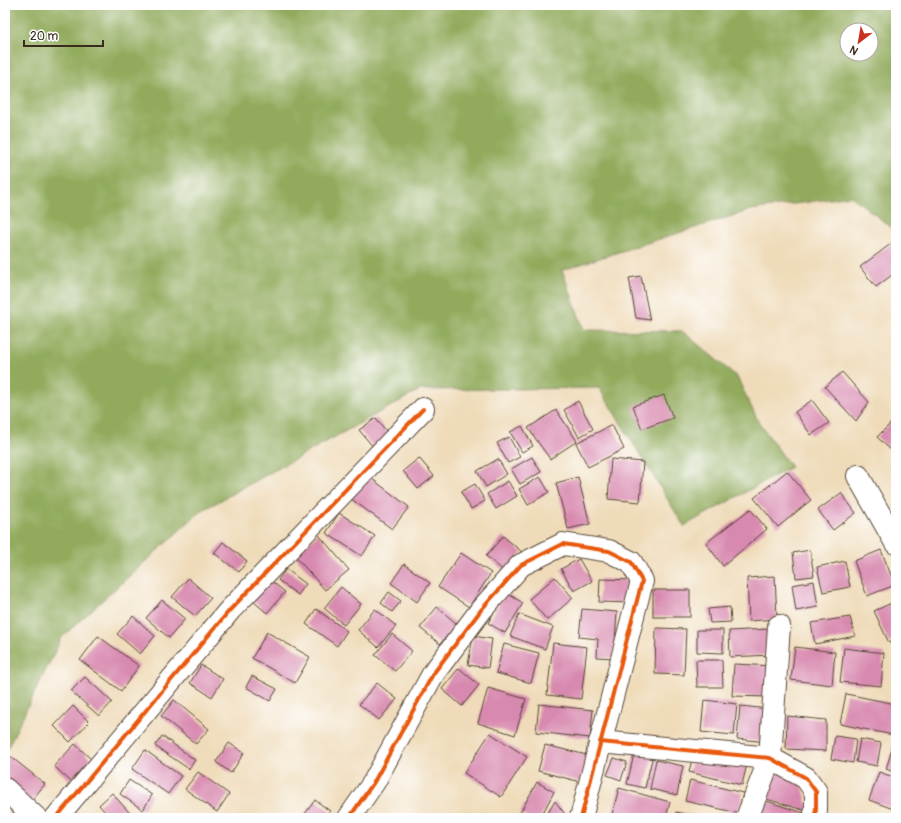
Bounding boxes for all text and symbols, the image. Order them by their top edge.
scale bar [24,22,103,48]
north arrow [839,22,879,62]
text: 20 m [30,29,59,44]
text: N [847,42,861,58]

